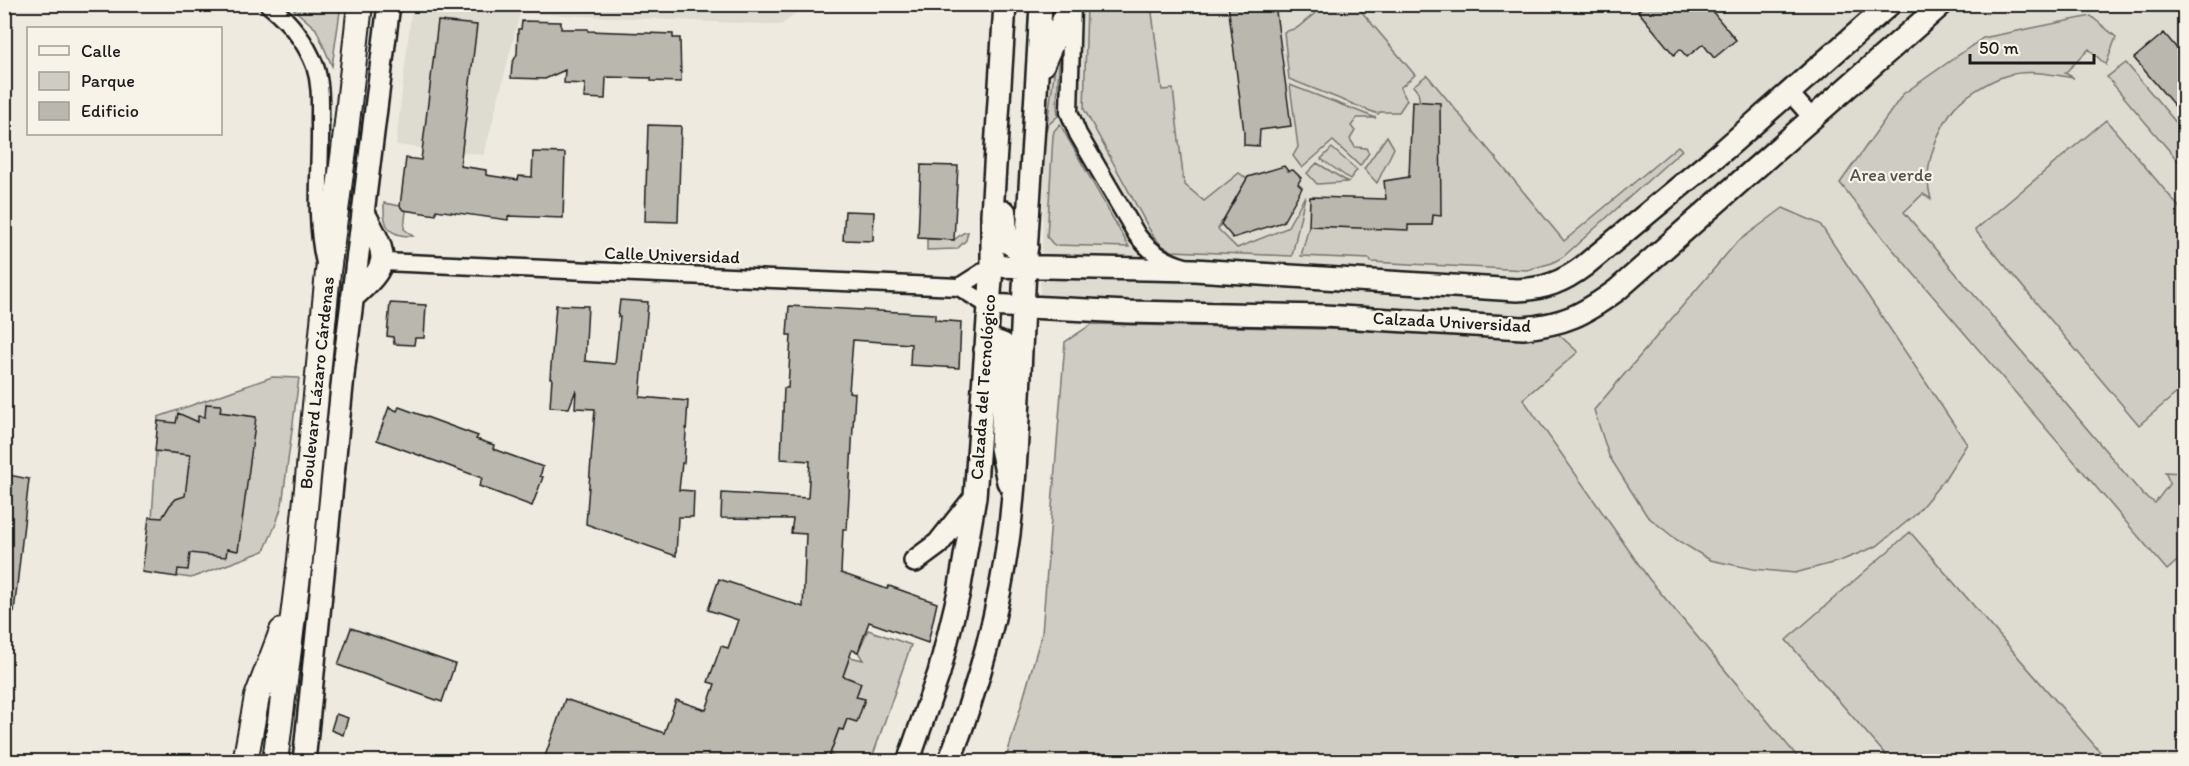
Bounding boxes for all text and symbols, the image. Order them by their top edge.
legend [27,27,222,135]
scale bar [1970,27,2094,65]
text: 50 m [1979,37,2019,59]
text: Calle [81,40,121,62]
text: Parque [81,70,135,92]
text: Edificio [81,100,139,122]
park label: Area verde [1850,164,1932,186]
street label: Calle Universidad [604,242,741,268]
street label: Boulevard Lázaro Cárdenas [295,276,339,490]
street label: Calzada del Tecnológico [966,293,1000,481]
street label: Calzada Universidad [1372,307,1532,337]

